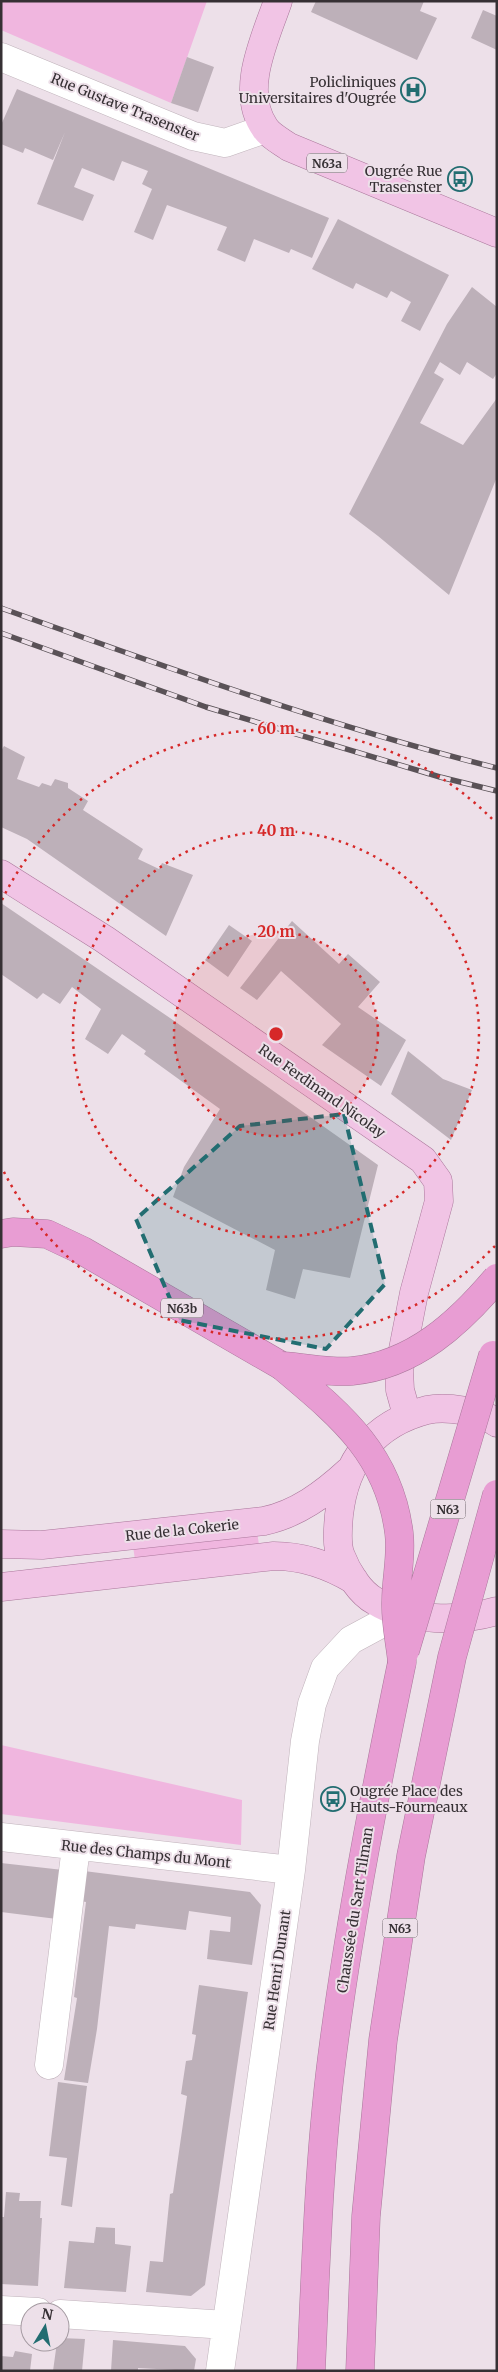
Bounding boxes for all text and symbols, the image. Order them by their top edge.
street label: Rue Gustave Trasenster [48,69,202,145]
place label: Policliniques Universitaires d'Ougrée [239,73,396,107]
hospital icon: Policliniques Universitaires d'Ougrée [400,77,426,103]
road number: N63a [307,154,347,172]
place label: Ougrée Rue Trasenster [365,162,442,196]
bus stop icon: Ougrée Rue Trasenster [447,166,473,192]
text: 60 m [257,719,295,738]
text: 40 m [257,821,295,840]
text: 20 m [257,922,295,941]
centre of rings [267,1025,285,1043]
street label: Rue Ferdinand Nicolay [255,1040,390,1142]
road number: N63b [161,1299,203,1318]
road number: N63 [430,1500,466,1518]
street label: Rue de la Cokerie [124,1515,240,1545]
place label: Ougrée Place des Hauts-Fourneaux [350,1782,468,1816]
bus stop icon: Ougrée Place des Hauts-Fourneaux [320,1786,346,1812]
street label: Chaussée du Sart Tilman [333,1826,377,1994]
street label: Rue des Champs du Mont [60,1836,232,1872]
street label: Rue Henri Dunant [260,1908,294,2031]
road number: N63 [382,1919,418,1938]
north arrow [20,2302,70,2352]
text: N [40,2304,54,2324]

